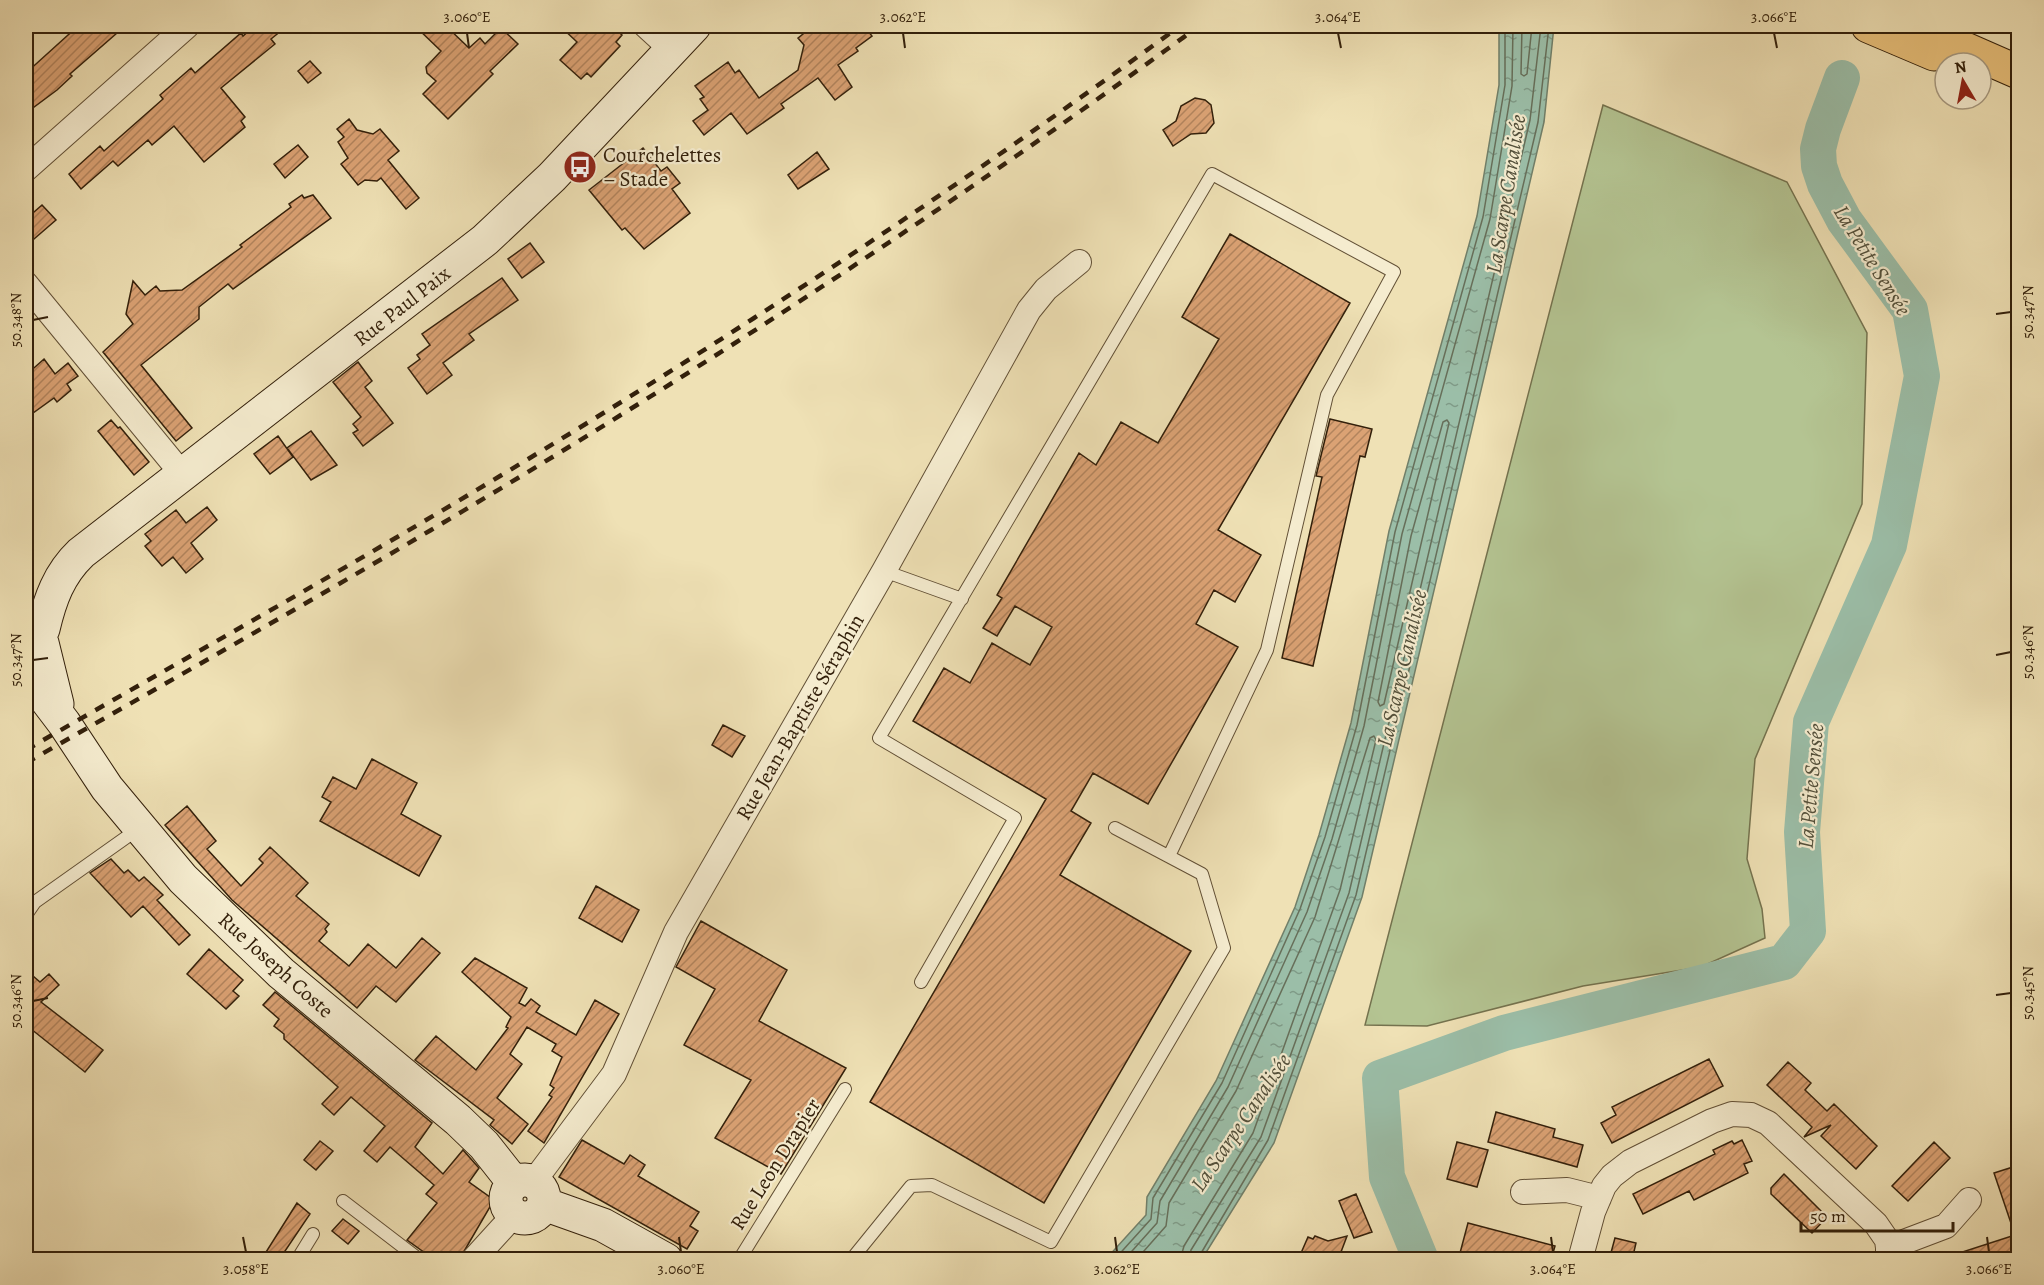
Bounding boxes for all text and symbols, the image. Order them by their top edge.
text: 3.060°E [443,7,491,27]
text: 3.062°E [880,7,926,27]
text: 3.064°E [1315,7,1361,27]
text: 3.066°E [1751,7,1797,27]
north arrow [1933,51,1993,111]
text: N [1953,55,1969,79]
water label: La Scarpe Canalisée [1479,112,1533,276]
place label: Courchelettes – Stade [603,141,721,193]
bus stop icon: Courchelettes – Stade [562,149,598,185]
water label: La Petite Sensée [1826,199,1918,322]
street label: Rue Paul Paix [348,259,456,353]
text: 50.347°N [2018,285,2038,339]
text: 50.348°N [6,292,26,347]
water label: La Scarpe Canalisée [1369,586,1435,750]
street label: Rue Jean-Baptiste Séraphin [729,609,871,825]
text: 50.346°N [2018,625,2038,679]
text: 50.347°N [6,633,26,687]
water label: La Petite Sensée [1791,722,1831,850]
street label: Rue Joseph Coste [212,906,340,1024]
text: 50.345°N [2018,966,2038,1020]
text: 50.346°N [6,974,26,1028]
water label: La Scarpe Canalisée [1183,1047,1298,1198]
street label: Rue Leon Drapier [723,1093,827,1235]
scale bar [1801,1195,1952,1233]
text: 50 m [1810,1204,1846,1228]
text: 3.058°E [223,1259,269,1279]
text: 3.060°E [657,1259,705,1279]
text: 3.062°E [1094,1259,1140,1279]
text: 3.064°E [1530,1259,1576,1279]
text: 3.066°E [1966,1259,2012,1279]

